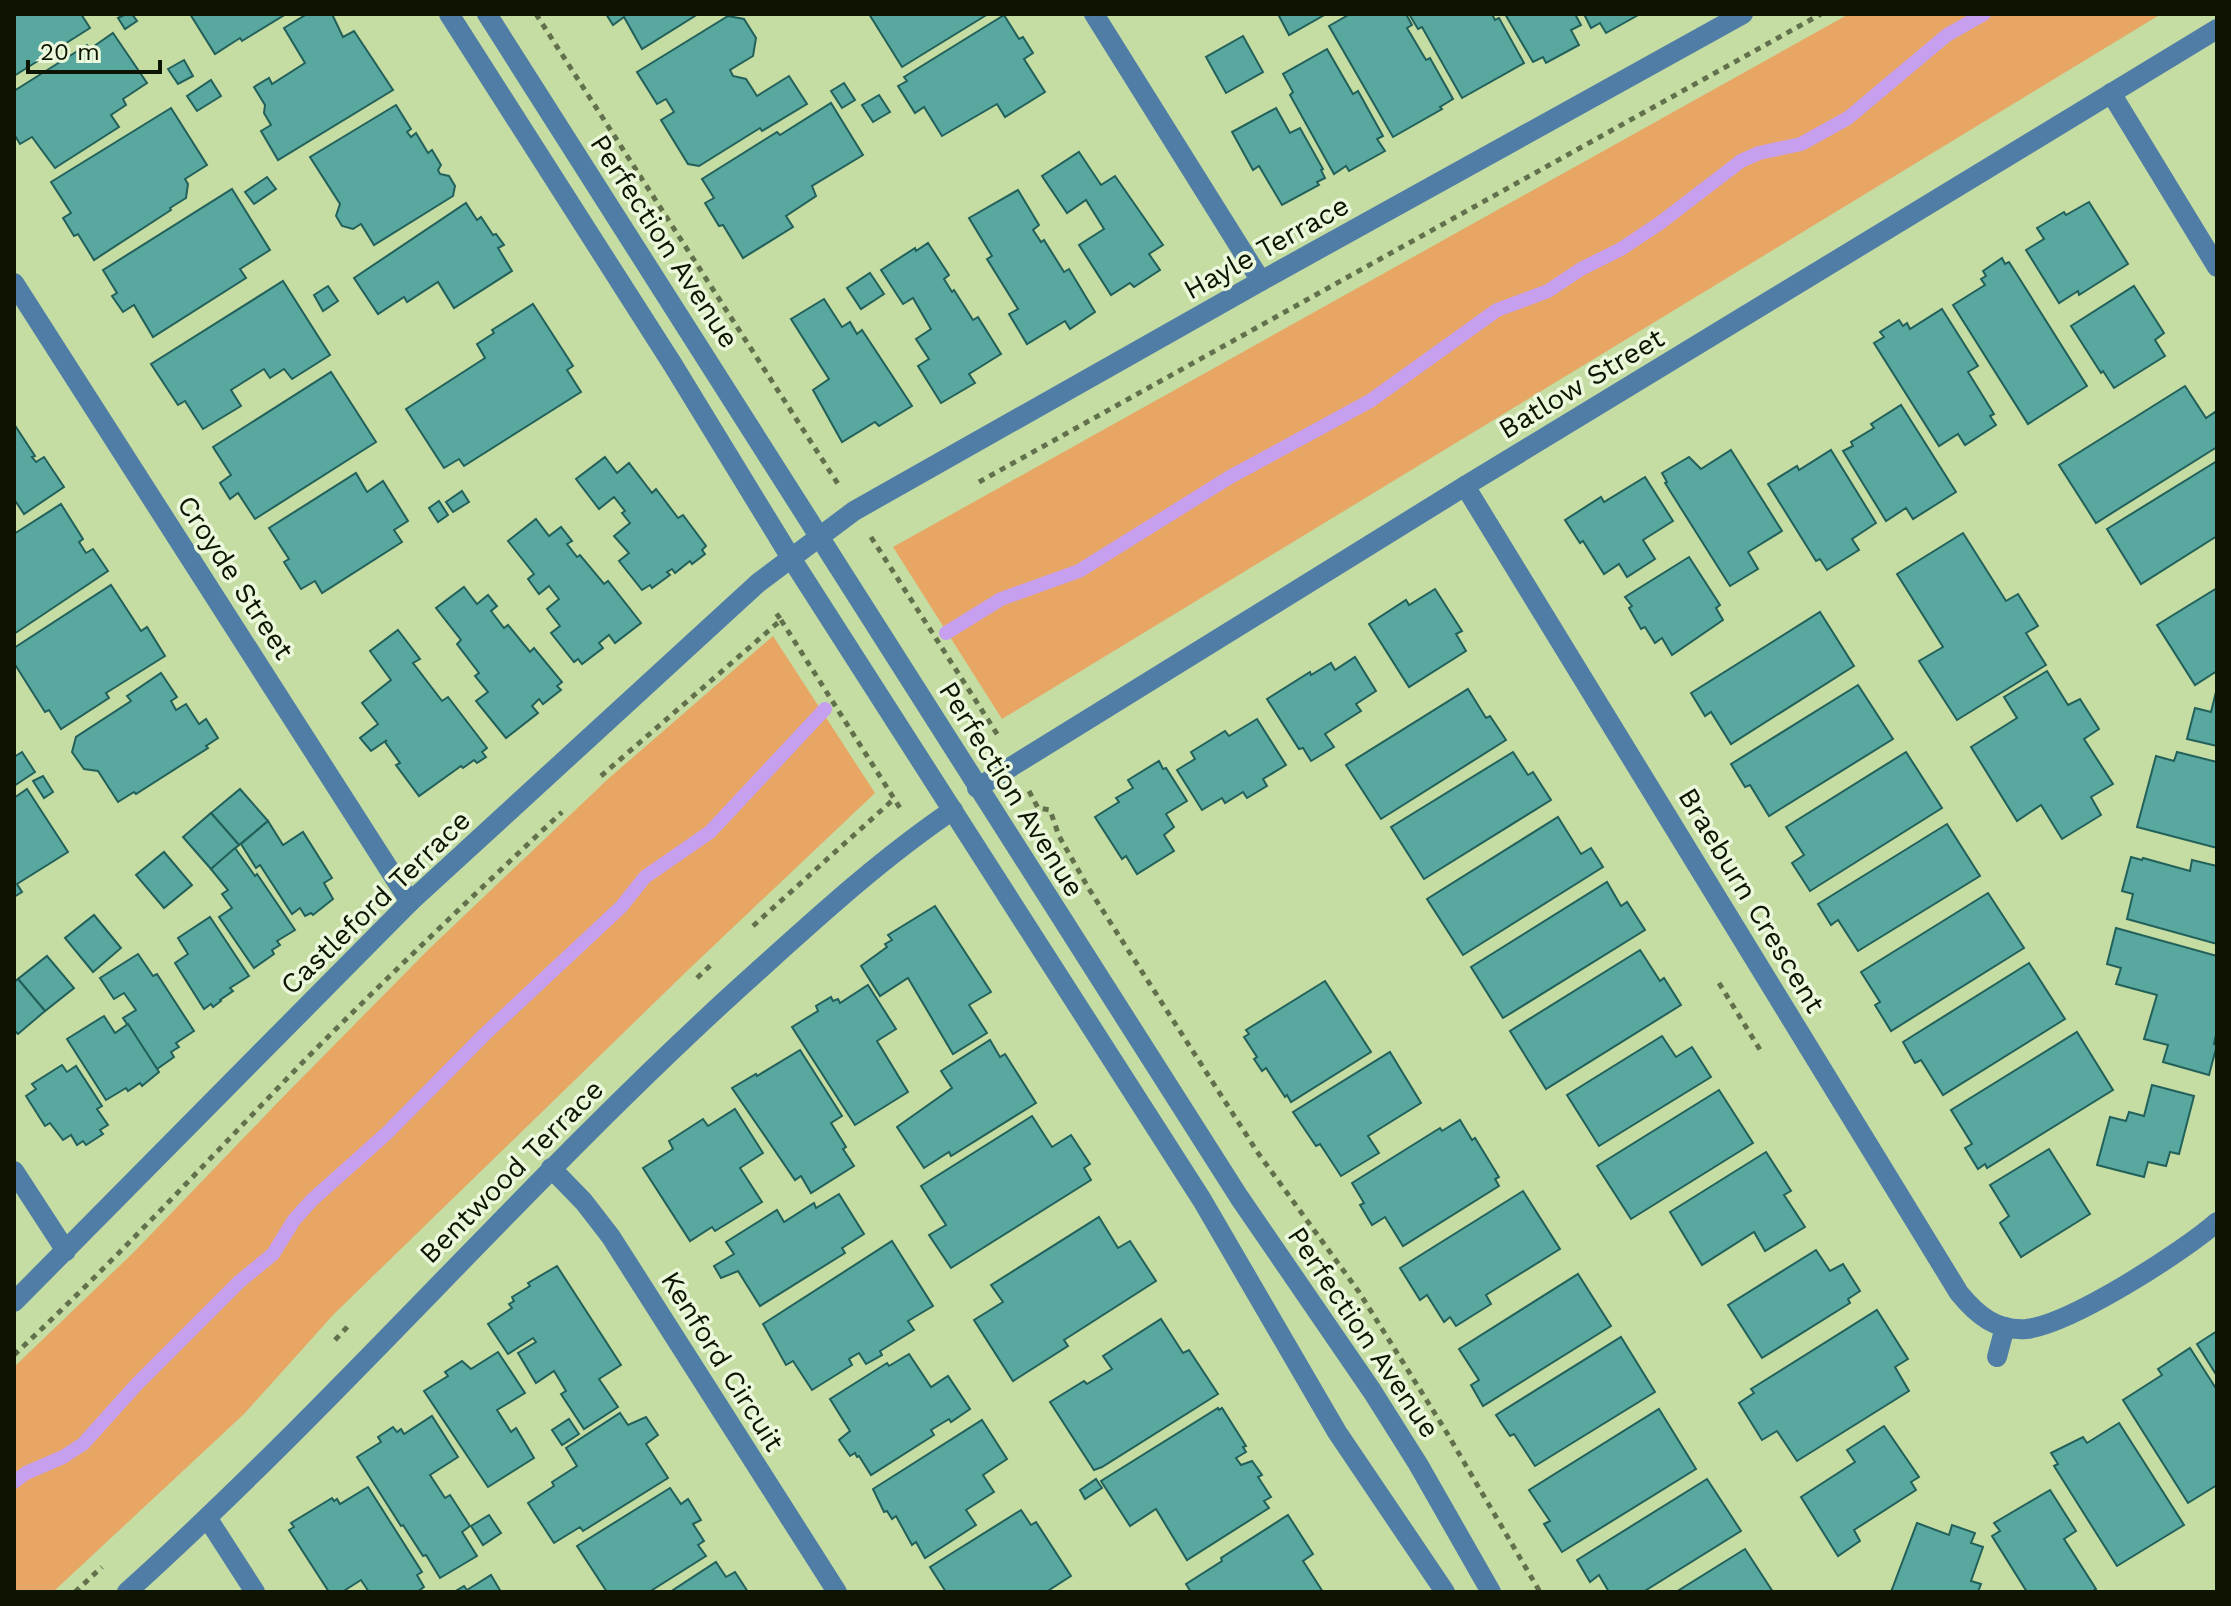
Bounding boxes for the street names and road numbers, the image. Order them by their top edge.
street label: Perfection Avenue [583,128,746,354]
street label: Hayle Terrace [1178,189,1354,306]
street label: Batlow Street [1493,321,1670,446]
street label: Croyde Street [170,489,301,666]
street label: Perfection Avenue [932,676,1091,903]
street label: Braeburn Crescent [1671,782,1832,1019]
street label: Castleford Terrace [274,803,477,1001]
street label: Bentwood Terrace [413,1073,610,1270]
street label: Perfection Avenue [1281,1220,1447,1444]
street label: Kenford Circuit [654,1265,791,1457]

